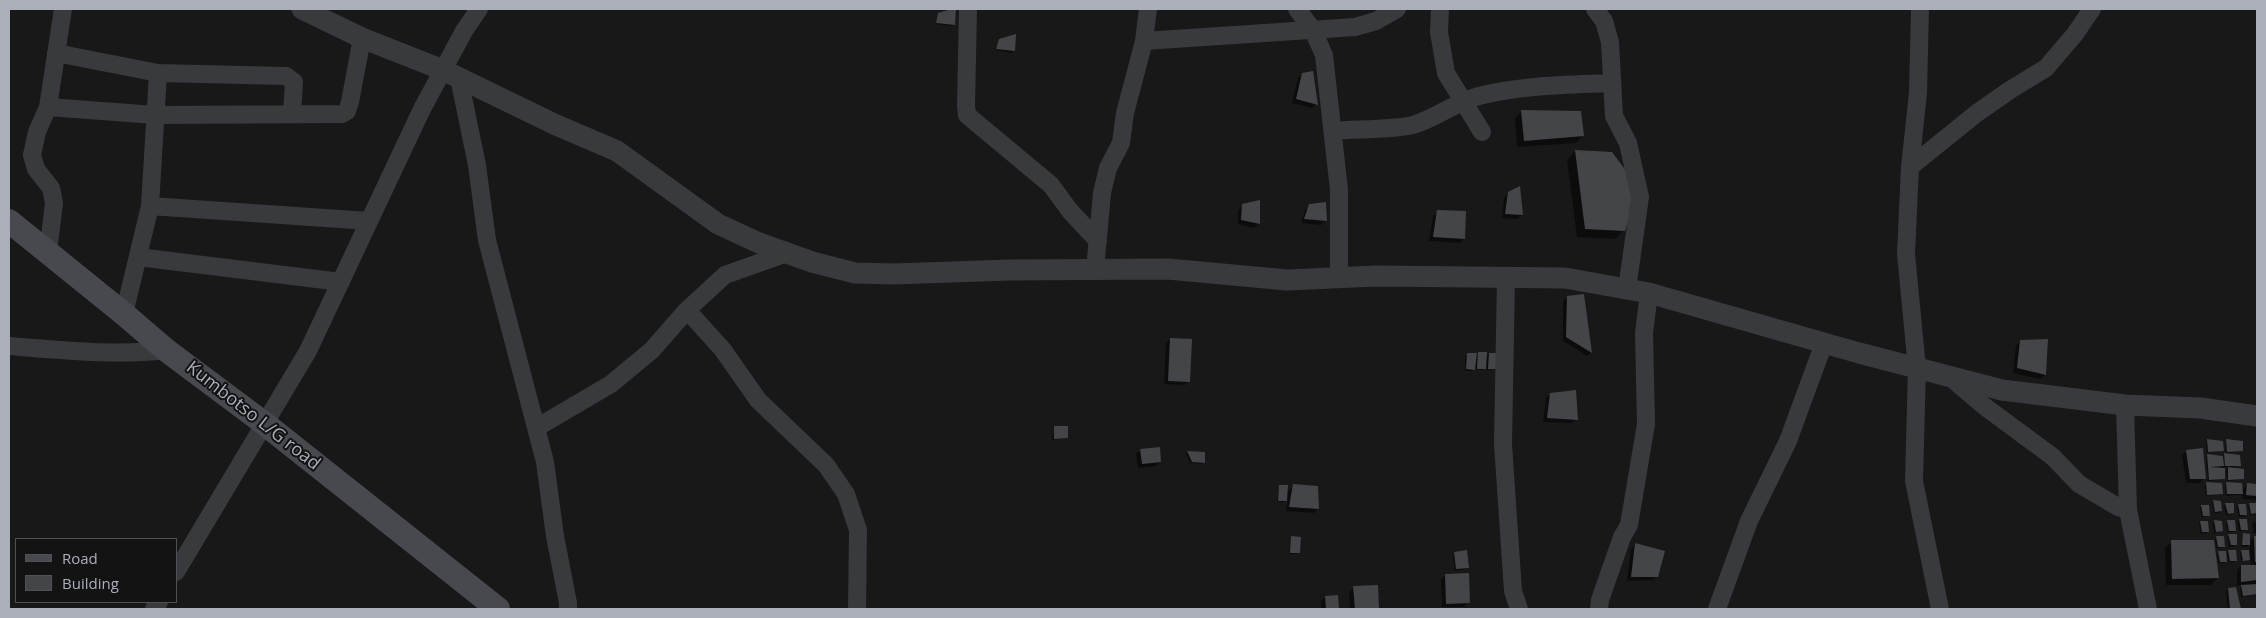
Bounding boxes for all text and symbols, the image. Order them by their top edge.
street label: Kumbotso L/G road [182,357,324,475]
legend [15,538,178,603]
text: Road [62,548,98,568]
text: Building [62,573,119,593]

